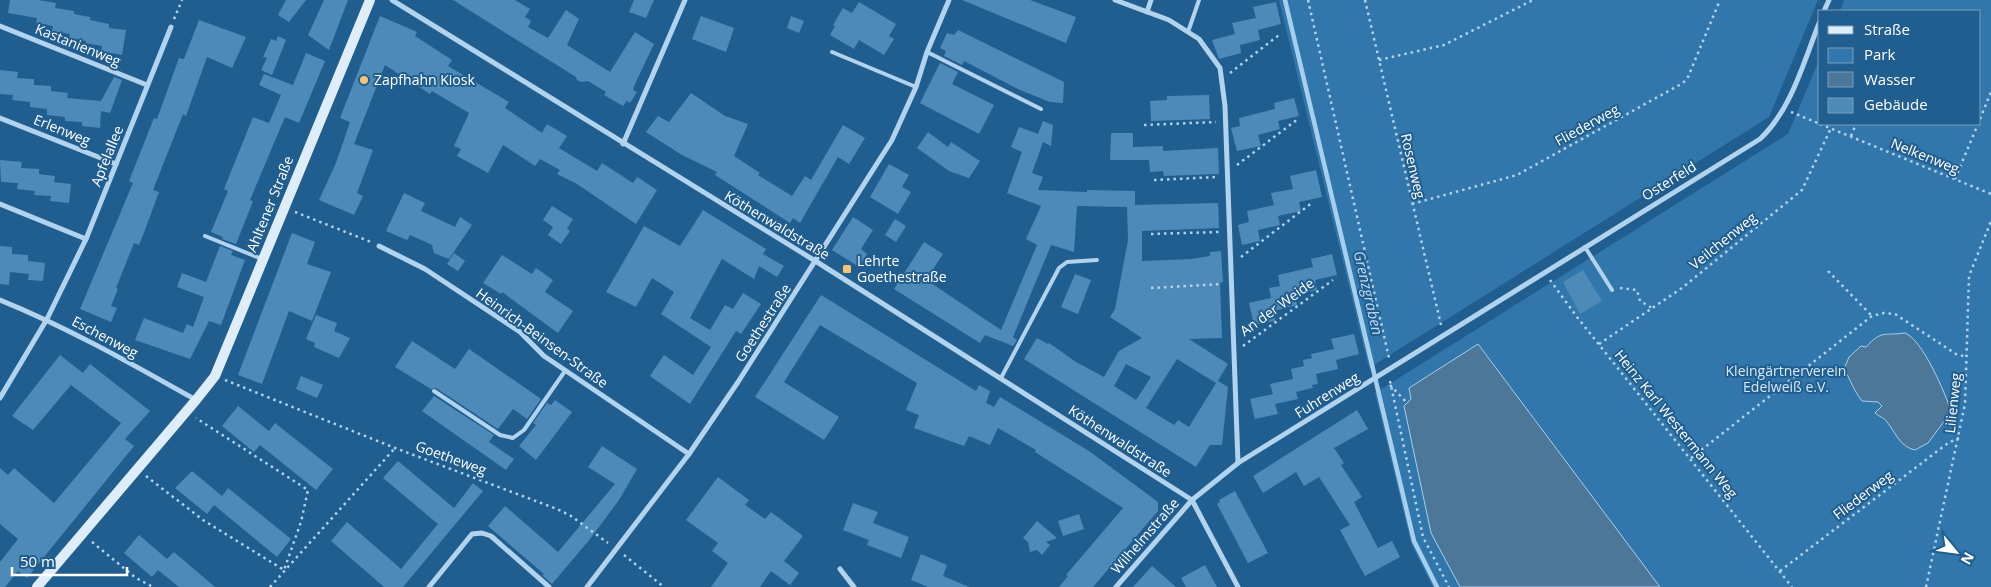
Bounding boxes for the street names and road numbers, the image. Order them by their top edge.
street label: Kastanienweg [33,19,124,70]
street label: Fliederweg [1551,99,1623,150]
street label: Erlenweg [31,110,94,150]
street label: Apfelallee [86,122,127,189]
street label: Rosenweg [1397,131,1430,201]
street label: Nelkenweg [1888,133,1963,178]
street label: Ahltener Straße [242,153,298,255]
street label: Osterfeld [1638,156,1700,205]
street label: Köthenwaldstraße [721,186,833,264]
street label: Veilchenweg [1685,207,1761,274]
street label: An der Weide [1236,273,1318,340]
street label: Goethestraße [730,280,795,365]
street label: Heinrich-Beinsen-Straße [472,283,612,392]
street label: Eschenweg [69,311,142,362]
street label: Heinz Karl Westermann Weg [1611,346,1742,502]
street label: Fuhrenweg [1291,367,1363,422]
street label: Lilienweg [1940,371,1965,434]
street label: Köthenwaldstraße [1065,400,1176,481]
street label: Goetheweg [413,436,490,479]
street label: Fliederweg [1829,466,1897,523]
street label: Wilhelmstraße [1106,494,1183,578]

